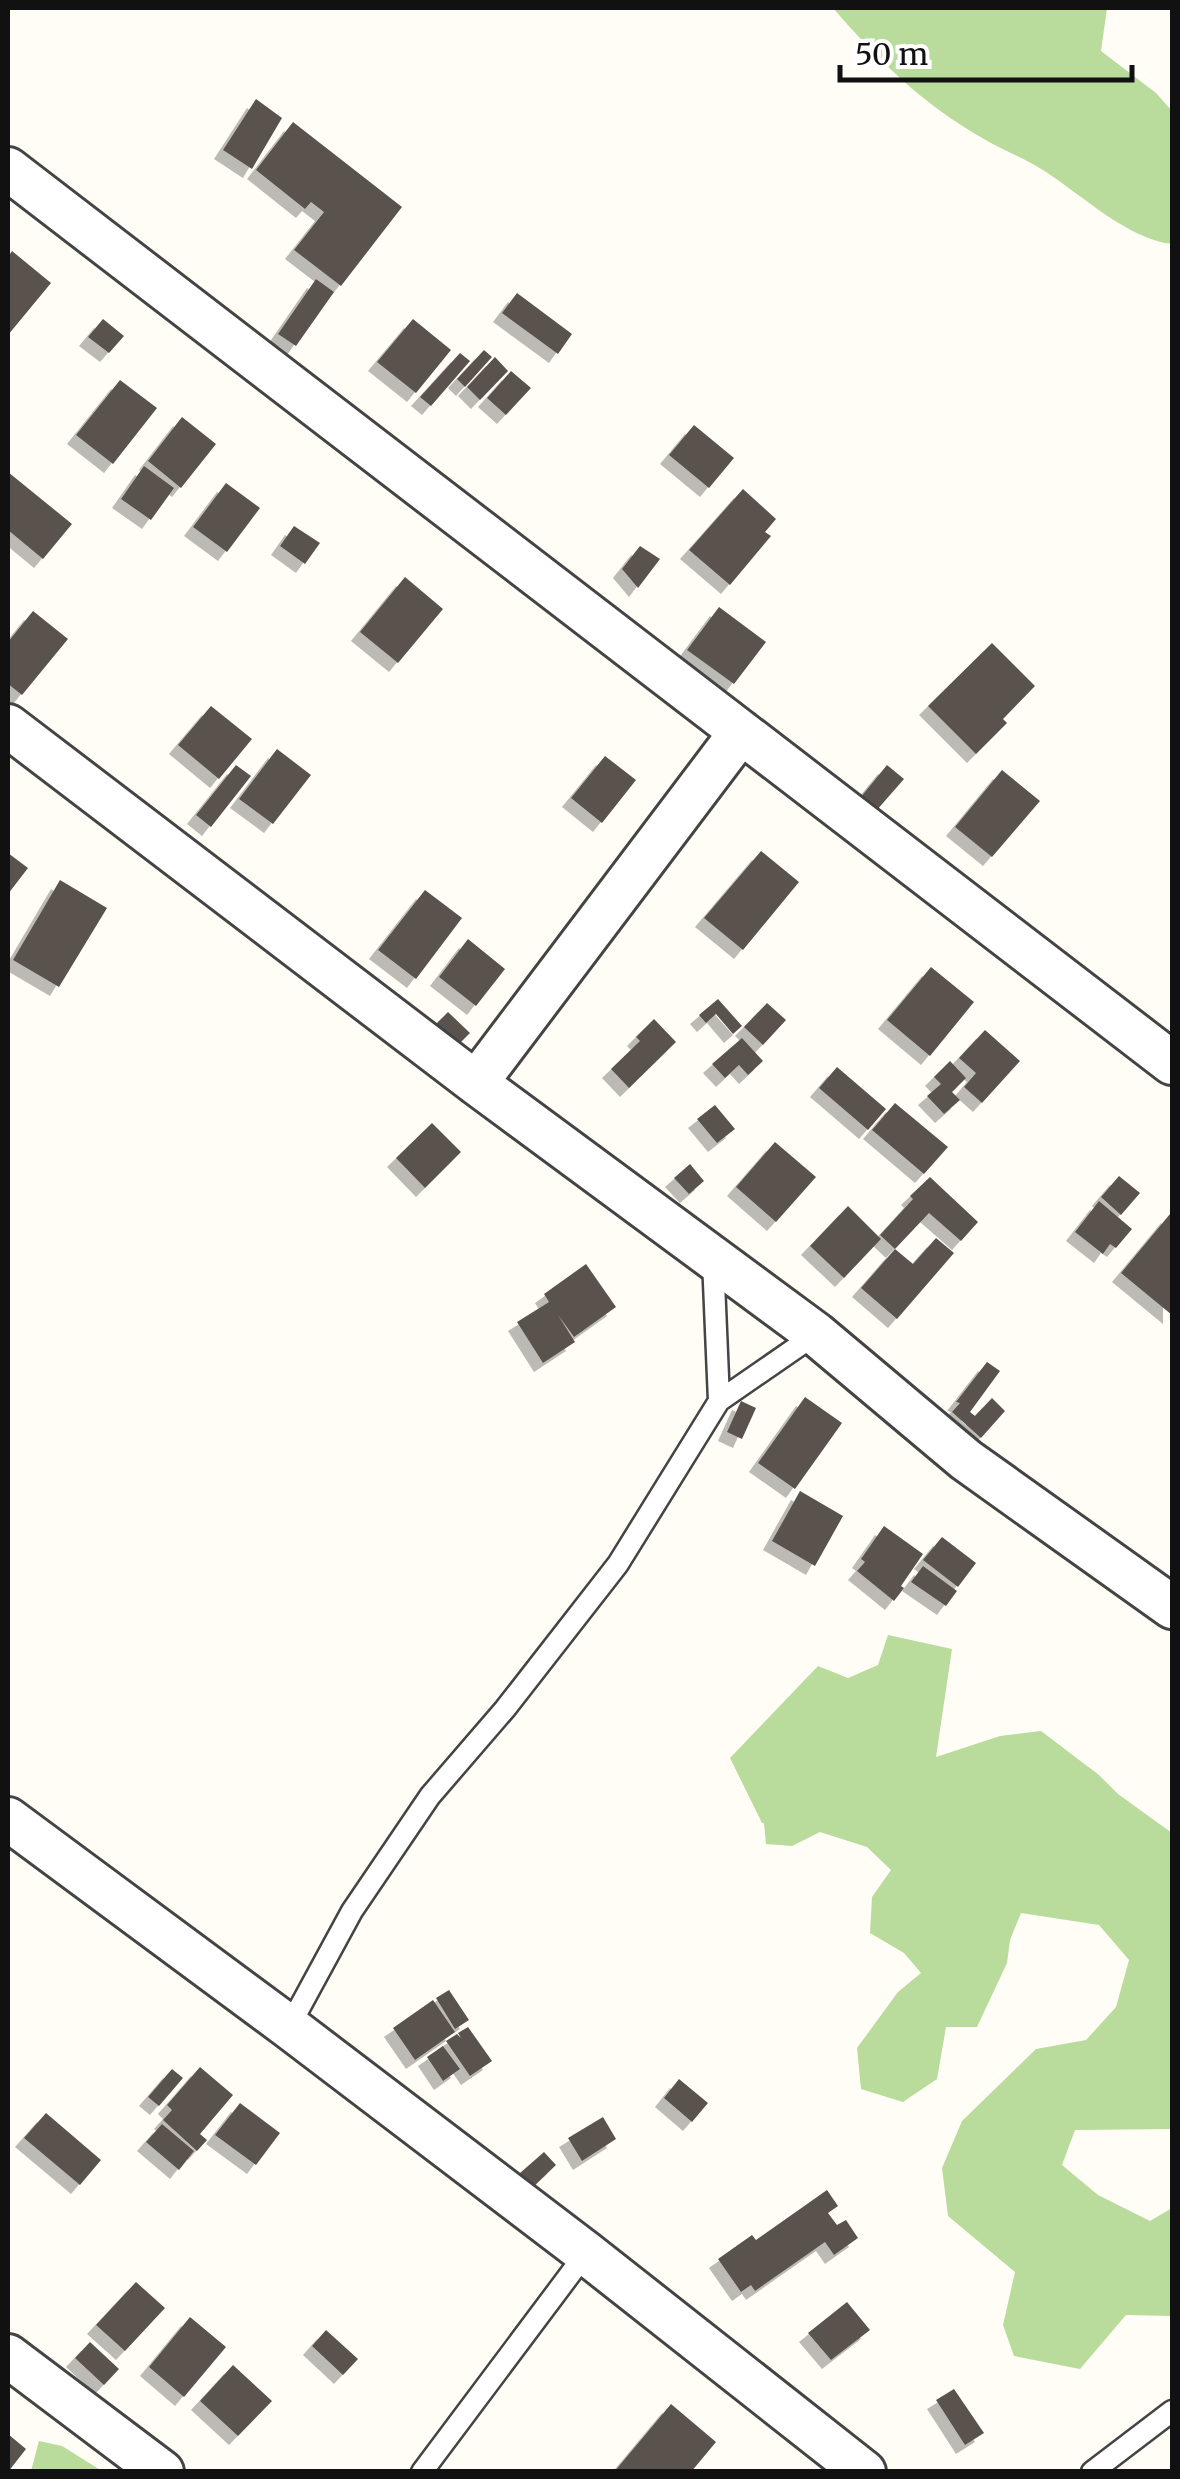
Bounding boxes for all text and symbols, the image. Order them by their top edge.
scale bar [840,20,1132,82]
text: 50 m [855,35,928,73]

